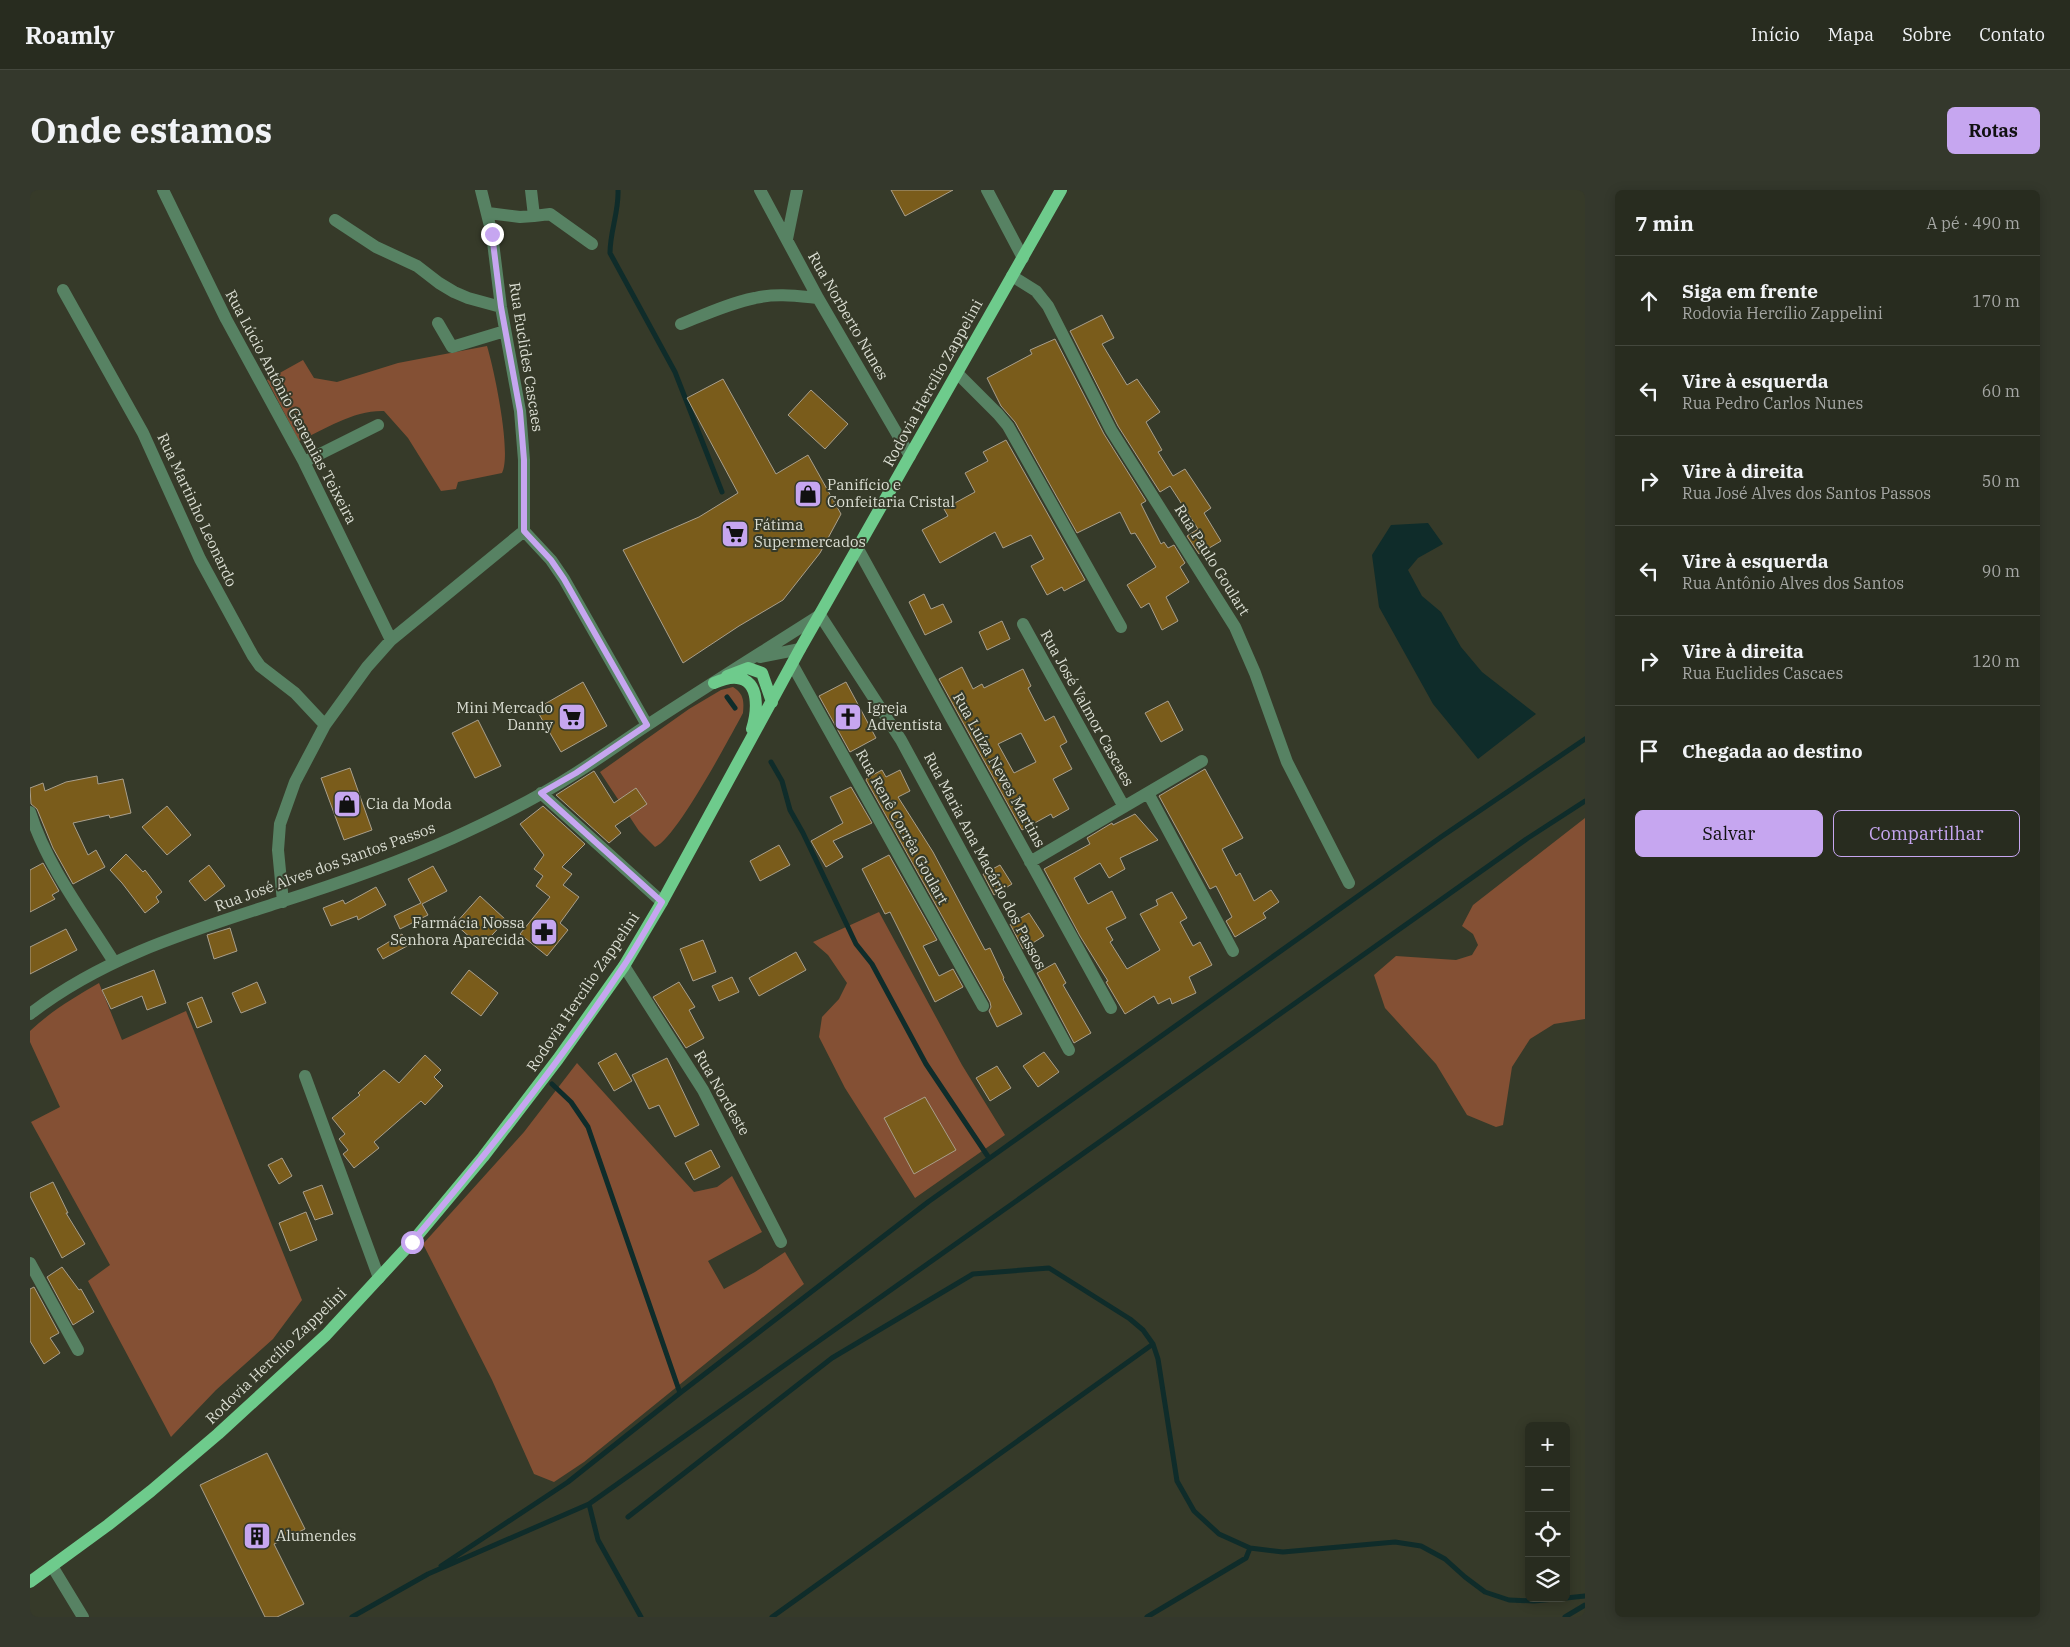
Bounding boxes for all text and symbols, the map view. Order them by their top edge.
text: Roamly [25,19,115,51]
text: Início [1751,23,1800,46]
text: Mapa [1828,23,1874,46]
text: Sobre [1902,23,1951,46]
text: Contato [1979,23,2045,46]
text: Onde estamos [30,107,272,153]
button: Rotas [1947,107,2040,154]
text: 7 min [1635,209,1694,237]
text: A pé · 490 m [1926,213,2020,233]
route end [481,223,504,246]
street label: Rua Norberto Nunes [804,248,893,383]
text: Siga em frente [1682,279,1818,303]
street label: Rua Euclides Cascaes [505,281,548,433]
street label: Rua Lúcio Antônio Geremias Teixeira [221,286,361,527]
icon: ahead [1635,287,1663,315]
text: 170 m [1972,291,2020,311]
street label: Rodovia Hercílio Zappelini [879,296,987,470]
text: Rodovia Hercílio Zappelini [1682,303,1883,323]
text: Vire à esquerda [1682,369,1829,393]
icon: left [1635,377,1663,405]
text: 60 m [1982,381,2020,401]
text: Rua Pedro Carlos Nunes [1682,393,1863,413]
street label: Rua Martinho Leonardo [153,430,241,590]
text: Vire à direita [1682,459,1804,483]
icon: right [1635,467,1663,495]
text: 50 m [1982,471,2020,491]
place label: Panifício e Confeitaria Cristal [827,475,955,511]
shop icon: Panifício e Confeitaria Cristal [793,479,823,509]
text: Rua José Alves dos Santos Passos [1682,483,1931,503]
street label: Rua Paulo Goulart [1171,501,1254,619]
place label: Fátima Supermercados [754,515,866,551]
supermarket icon: Fátima Supermercados [720,519,750,549]
text: Vire à esquerda [1682,549,1829,573]
icon: left [1635,557,1663,585]
text: 90 m [1982,561,2020,581]
text: Rua Antônio Alves dos Santos [1682,573,1904,593]
street label: Rua José Valmor Cascaes [1036,626,1138,789]
text: Vire à direita [1682,639,1804,663]
icon: right [1635,647,1663,675]
text: 120 m [1972,651,2020,671]
text: Rua Euclides Cascaes [1682,663,1843,683]
street label: Rua Luíza Neves Martins [949,689,1050,851]
place label: Mini Mercado Danny [456,698,553,734]
place label: Igreja Adventista [867,698,943,734]
supermarket icon: Mini Mercado Danny [557,702,587,732]
church icon: Igreja Adventista [833,702,863,732]
icon: arrive [1635,737,1663,765]
text: Chegada ao destino [1682,739,1863,763]
street label: Rua Renê Corrêa Goulart [852,746,953,908]
street label: Rua Maria Ana Macário dos Passos [920,749,1051,973]
shop icon: Cia da Moda [332,789,362,819]
place label: Cia da Moda [366,794,452,813]
button: Salvar [1635,810,1823,857]
button: Compartilhar [1833,810,2020,857]
street label: Rua José Alves dos Santos Passos [212,818,438,915]
street label: Rodovia Hercílio Zappelini [522,908,643,1075]
place label: Farmácia Nossa Senhora Aparecida [390,913,525,949]
pharmacy icon: Farmácia Nossa Senhora Aparecida [529,917,559,947]
street label: Rua Nordeste [690,1047,755,1139]
route start [401,1231,424,1254]
street label: Rodovia Hercílio Zappelini [201,1283,350,1428]
map controls [1525,1422,1570,1602]
button: + [1525,1422,1570,1467]
button: − [1525,1467,1570,1512]
button: locate [1525,1512,1570,1557]
building icon: Alumendes [242,1521,272,1551]
place label: Alumendes [276,1526,356,1545]
button: layers [1525,1557,1570,1602]

